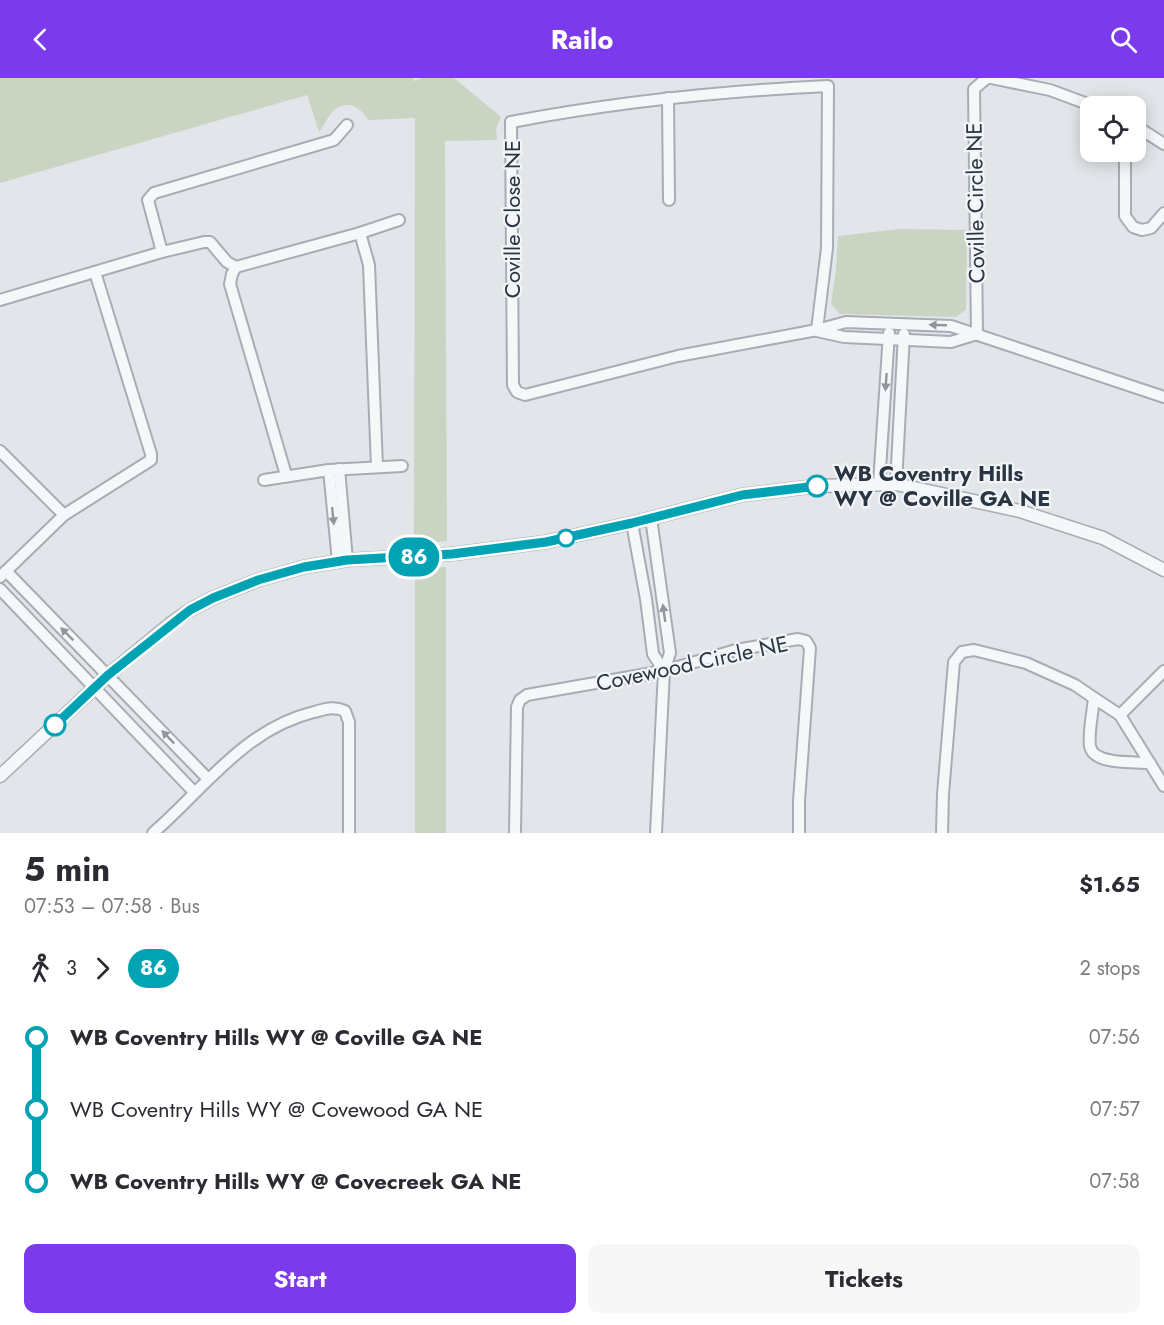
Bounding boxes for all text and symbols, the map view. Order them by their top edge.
text: Railo [551,20,613,59]
icon: back [24,23,57,56]
icon: search [1107,23,1140,56]
map controls [1080,96,1146,162]
button: locate [1080,96,1146,162]
street label: Coville Circle NE [958,122,992,284]
street label: Coville Close NE [496,140,528,298]
one-way arrow [928,321,947,330]
one-way arrow [881,373,891,392]
place label: WB Coventry Hills WY @ Coville GA NE [834,457,1051,514]
marker: WB Coventry Hills WY @ Coville GA NE [806,475,828,497]
one-way arrow [328,506,338,525]
unlabelled marker [557,529,575,547]
line badge: 86 [387,538,441,576]
text: 86 [400,542,428,572]
one-way arrow [659,604,668,623]
one-way arrow [60,627,74,641]
street label: Covewood Circle NE [593,627,791,699]
unlabelled marker [44,714,66,736]
one-way arrow [161,729,175,744]
text: 5 min [24,846,110,893]
text: $1.65 [1079,868,1140,900]
text: 07:53 – 07:58 · Bus [24,892,200,921]
icon: walk [24,952,57,985]
icon: forward [86,952,119,985]
text: 86 [140,953,167,983]
text: 3 [66,954,77,983]
text: 2 stops [1079,954,1140,983]
text: WB Coventry Hills WY @ Coville GA NE [70,1021,482,1053]
text: 07:56 [1089,1023,1140,1052]
text: WB Coventry Hills WY @ Covewood GA NE [70,1093,483,1125]
text: 07:57 [1090,1095,1140,1124]
text: WB Coventry Hills WY @ Covecreek GA NE [70,1165,522,1197]
text: 07:58 [1089,1167,1140,1196]
button: Start [24,1244,576,1313]
button: Tickets [588,1244,1140,1313]

